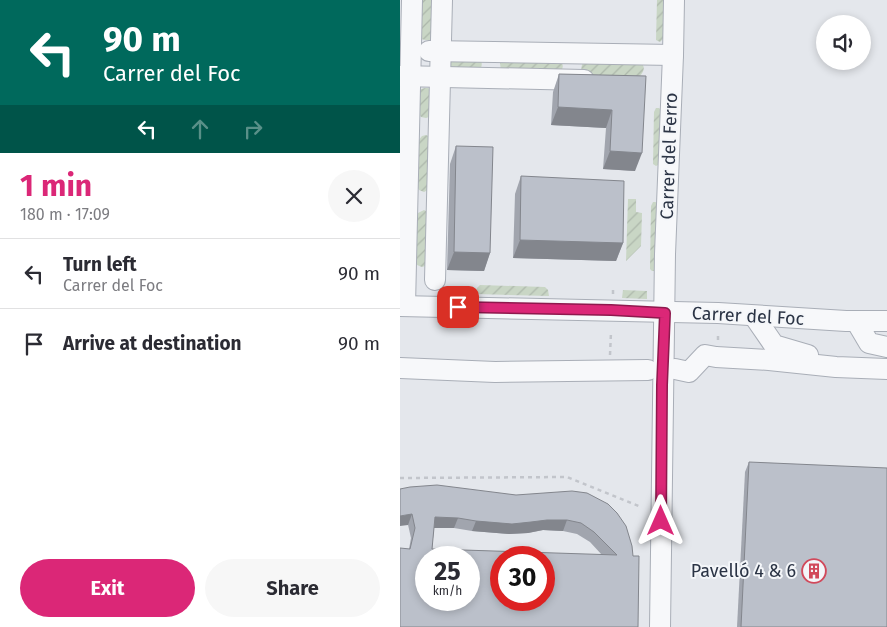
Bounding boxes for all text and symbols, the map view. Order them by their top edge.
map controls [816,15,871,70]
button: sound [816,15,871,70]
text: 90 m [103,18,181,60]
icon: left [20,20,85,85]
text: Carrer del Foc [103,60,241,87]
street label: Carrer del Ferro [656,92,682,220]
icon: left [133,115,161,143]
icon: ahead [186,115,214,143]
icon: right [239,115,267,143]
text: 1 min [20,168,92,204]
button: close [328,170,380,222]
text: 180 m · 17:09 [20,205,110,224]
text: Turn left [63,253,137,276]
icon: left [20,260,48,288]
text: 90 m [338,262,380,285]
text: Carrer del Foc [63,276,163,295]
pin [437,286,479,328]
icon: arrive [444,293,472,321]
street label: Carrer del Foc [691,302,805,330]
icon: arrive [20,330,48,358]
text: Arrive at destination [63,332,242,355]
text: 90 m [338,332,380,355]
position arrow [634,494,686,546]
speed limit sign: 30 [490,546,555,611]
text: 25 [434,557,461,587]
building icon: Pavelló 4 & 6 [801,558,827,584]
button: Exit [20,559,195,617]
button: Share [205,559,380,617]
place label: Pavelló 4 & 6 [691,560,796,582]
text: km/h [433,584,462,598]

